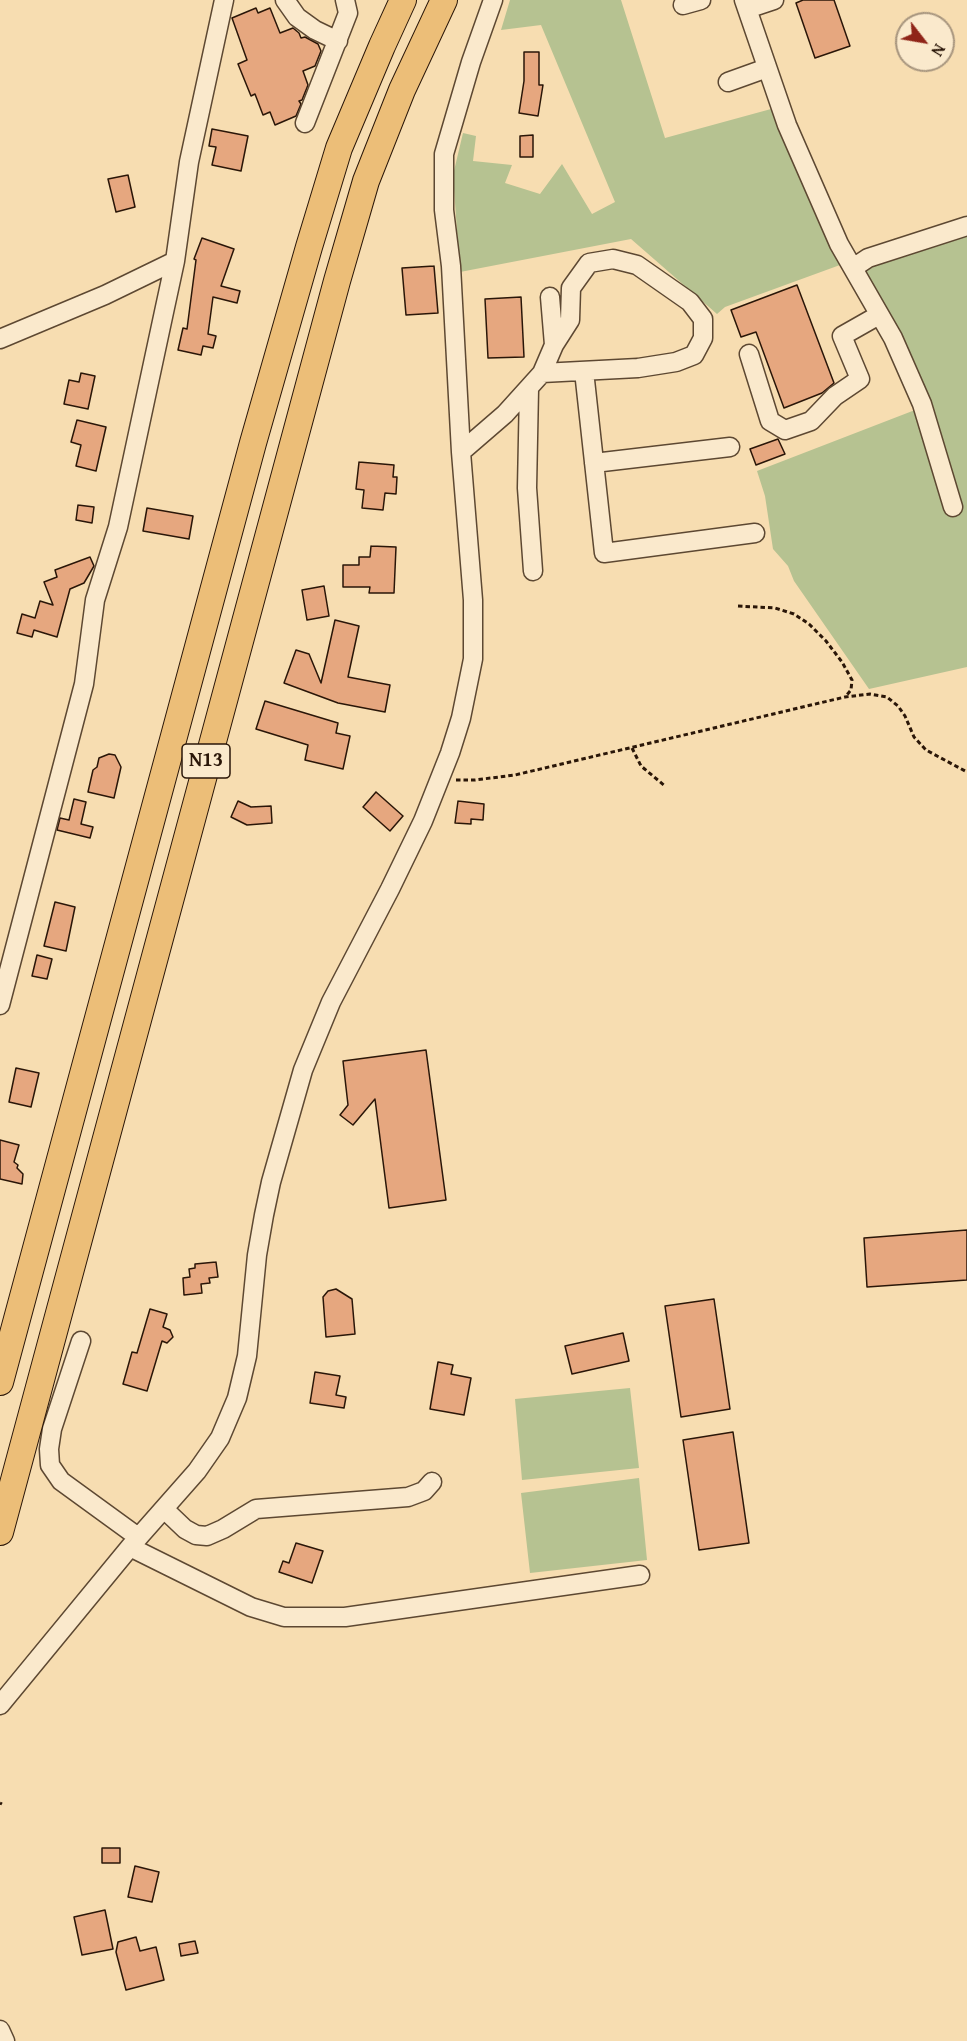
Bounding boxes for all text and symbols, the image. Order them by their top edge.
north arrow [895,12,955,72]
text: N [926,39,952,61]
road number: N13 [182,744,230,778]

